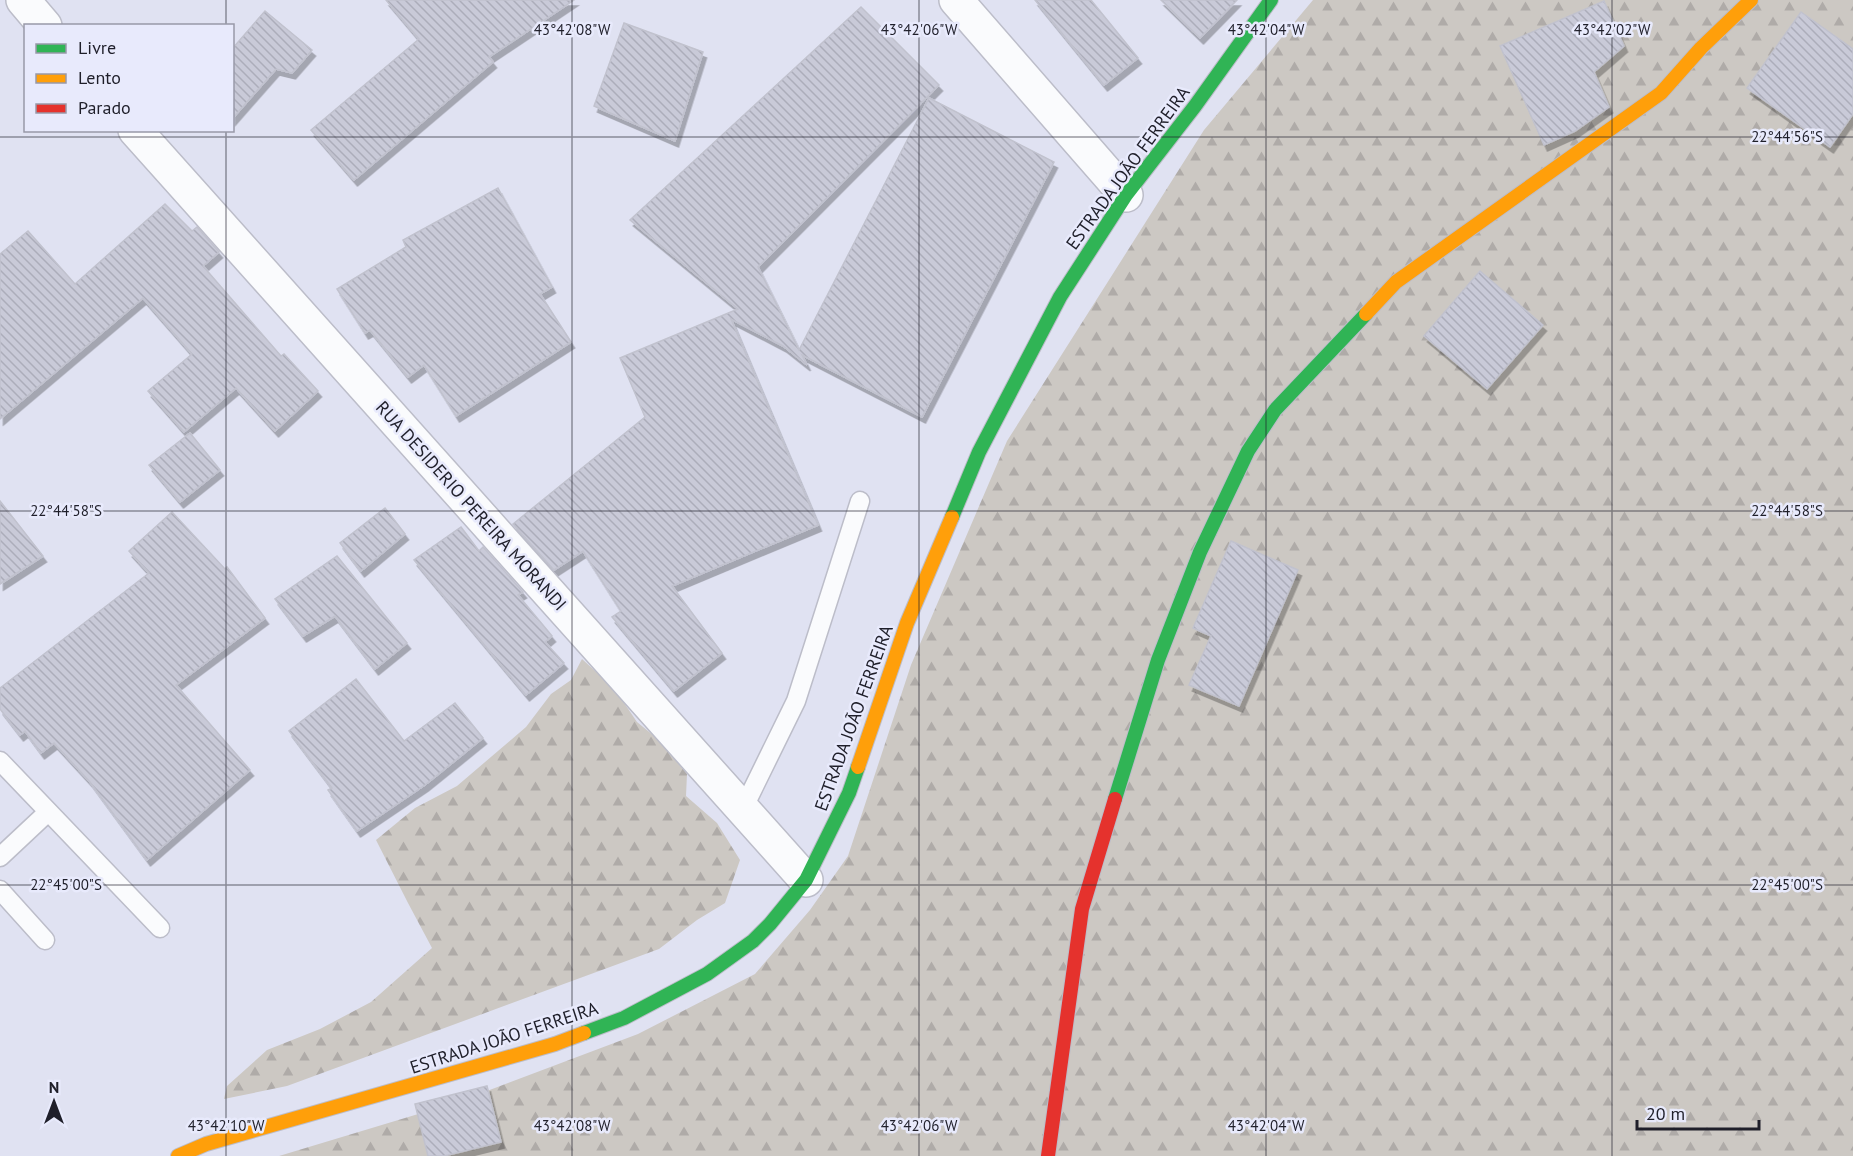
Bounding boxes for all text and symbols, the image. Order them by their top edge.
text: 43°42'08"W [534,20,611,39]
text: 43°42'06"W [881,20,958,39]
text: 43°42'04"W [1228,20,1305,39]
text: 43°42'02"W [1574,20,1651,39]
legend [24,24,234,132]
text: Livre [78,36,116,59]
text: Lento [78,66,121,89]
street label: ESTRADA JOÃO FERREIRA [1061,81,1195,254]
text: Parado [78,96,131,119]
text: 22°44'56"S [1751,127,1823,146]
street label: RUA DESIDERIO PEREIRA MORANDI [371,396,572,615]
text: 22°44'58"S [30,501,102,520]
text: 22°44'58"S [1751,501,1823,520]
street label: ESTRADA JOÃO FERREIRA [809,621,898,814]
text: 22°45'00"S [30,875,102,894]
text: 22°45'00"S [1751,875,1823,894]
street label: ESTRADA JOÃO FERREIRA [407,996,601,1079]
north arrow [24,1072,84,1132]
text: N [49,1077,59,1097]
scale bar [1637,1093,1758,1131]
text: 20 m [1646,1102,1685,1125]
text: 43°42'10"W [188,1116,265,1135]
text: 43°42'08"W [534,1116,611,1135]
text: 43°42'06"W [881,1116,958,1135]
text: 43°42'04"W [1228,1116,1305,1135]

